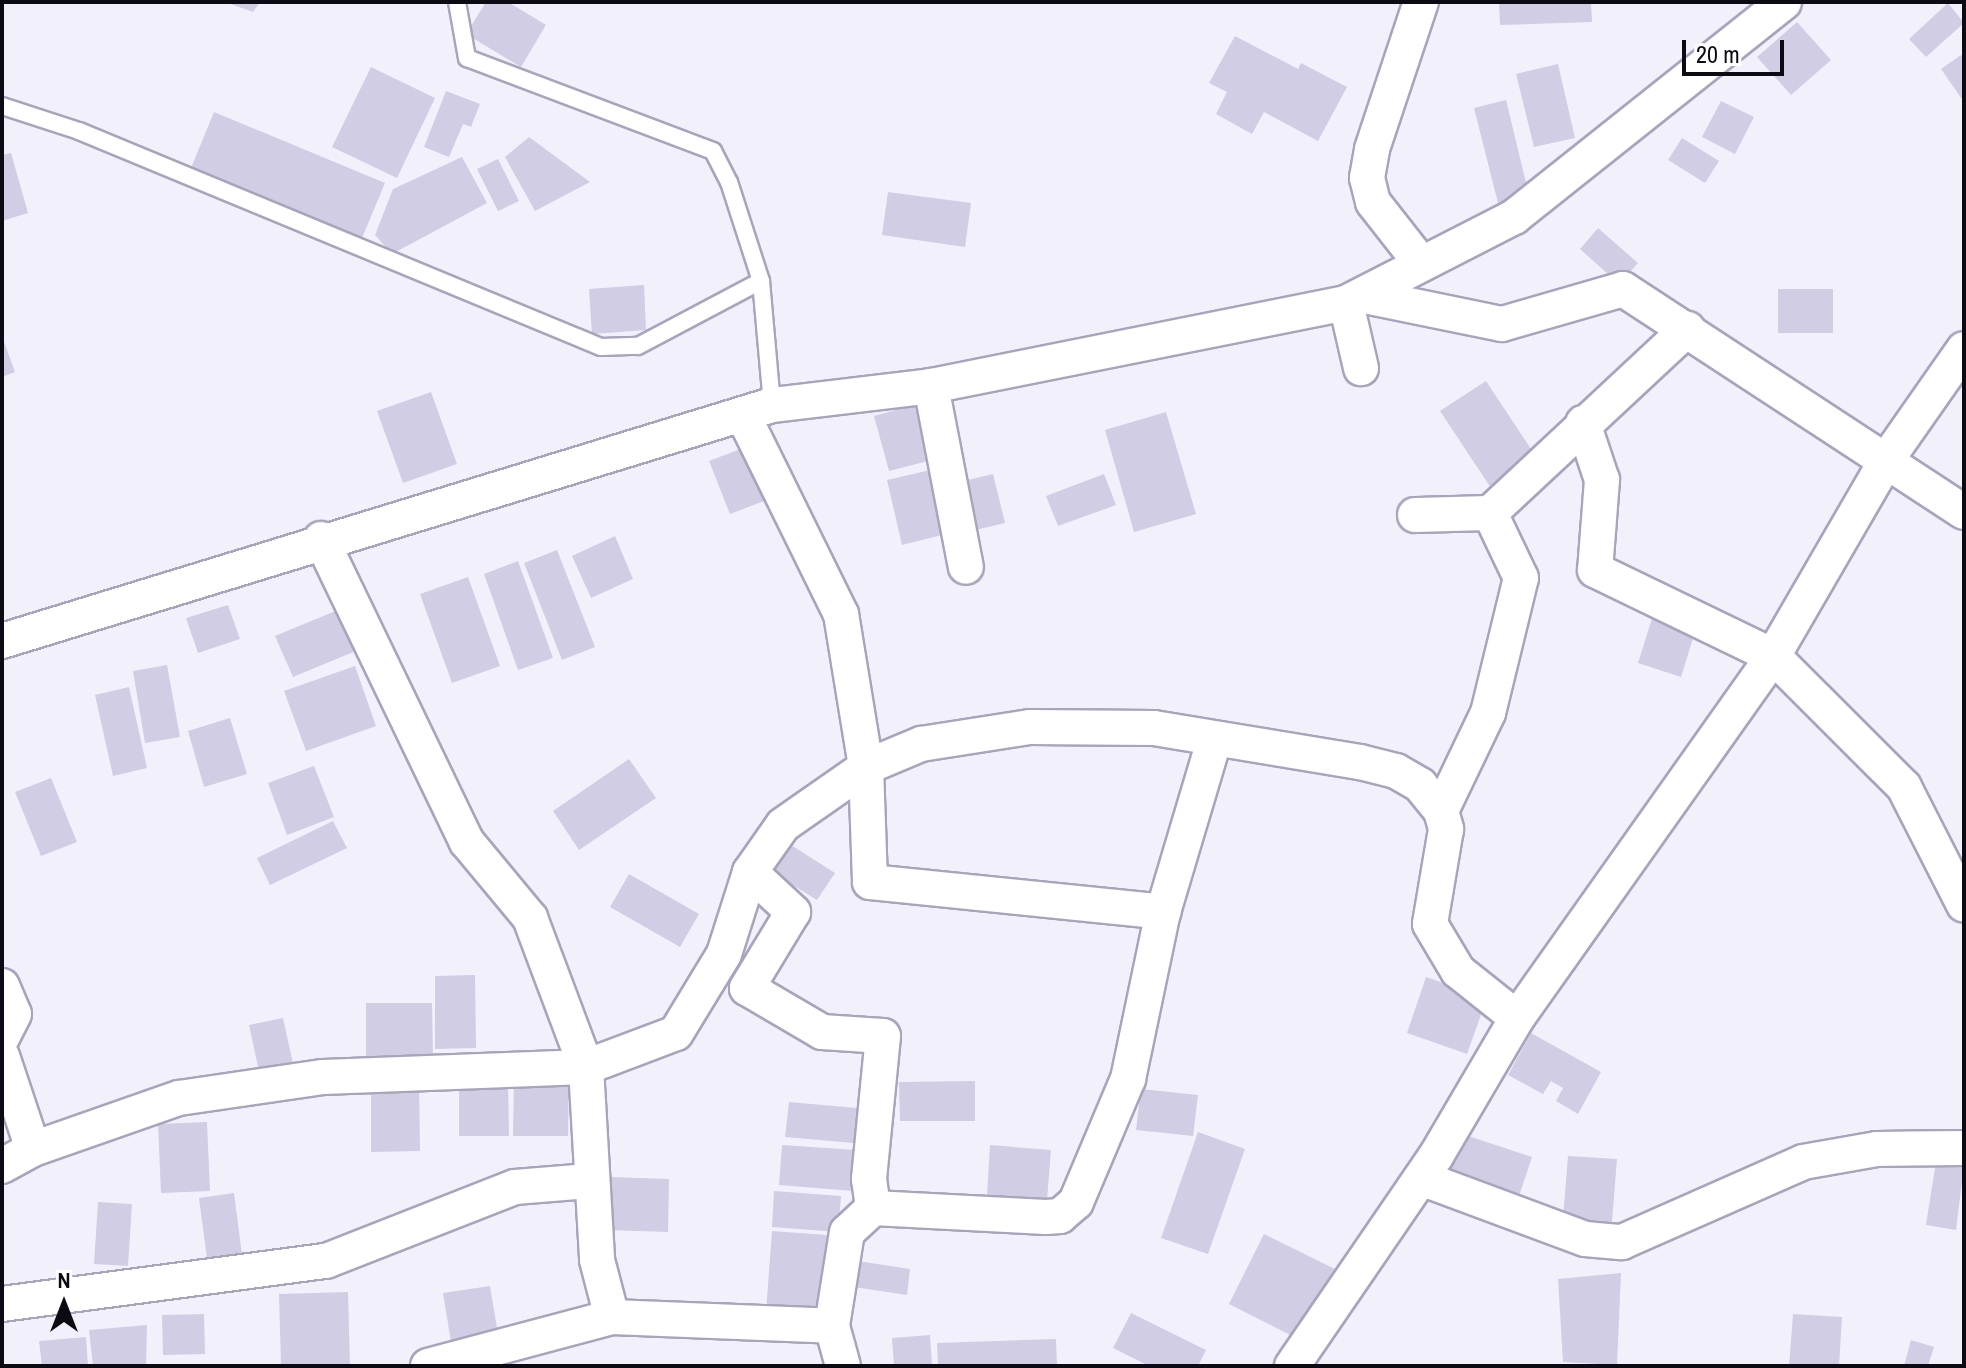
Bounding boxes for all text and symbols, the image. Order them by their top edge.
scale bar [1686,24,1788,74]
text: 20 m [1696,38,1740,70]
north arrow [24,1264,104,1344]
text: N [57,1265,71,1295]

